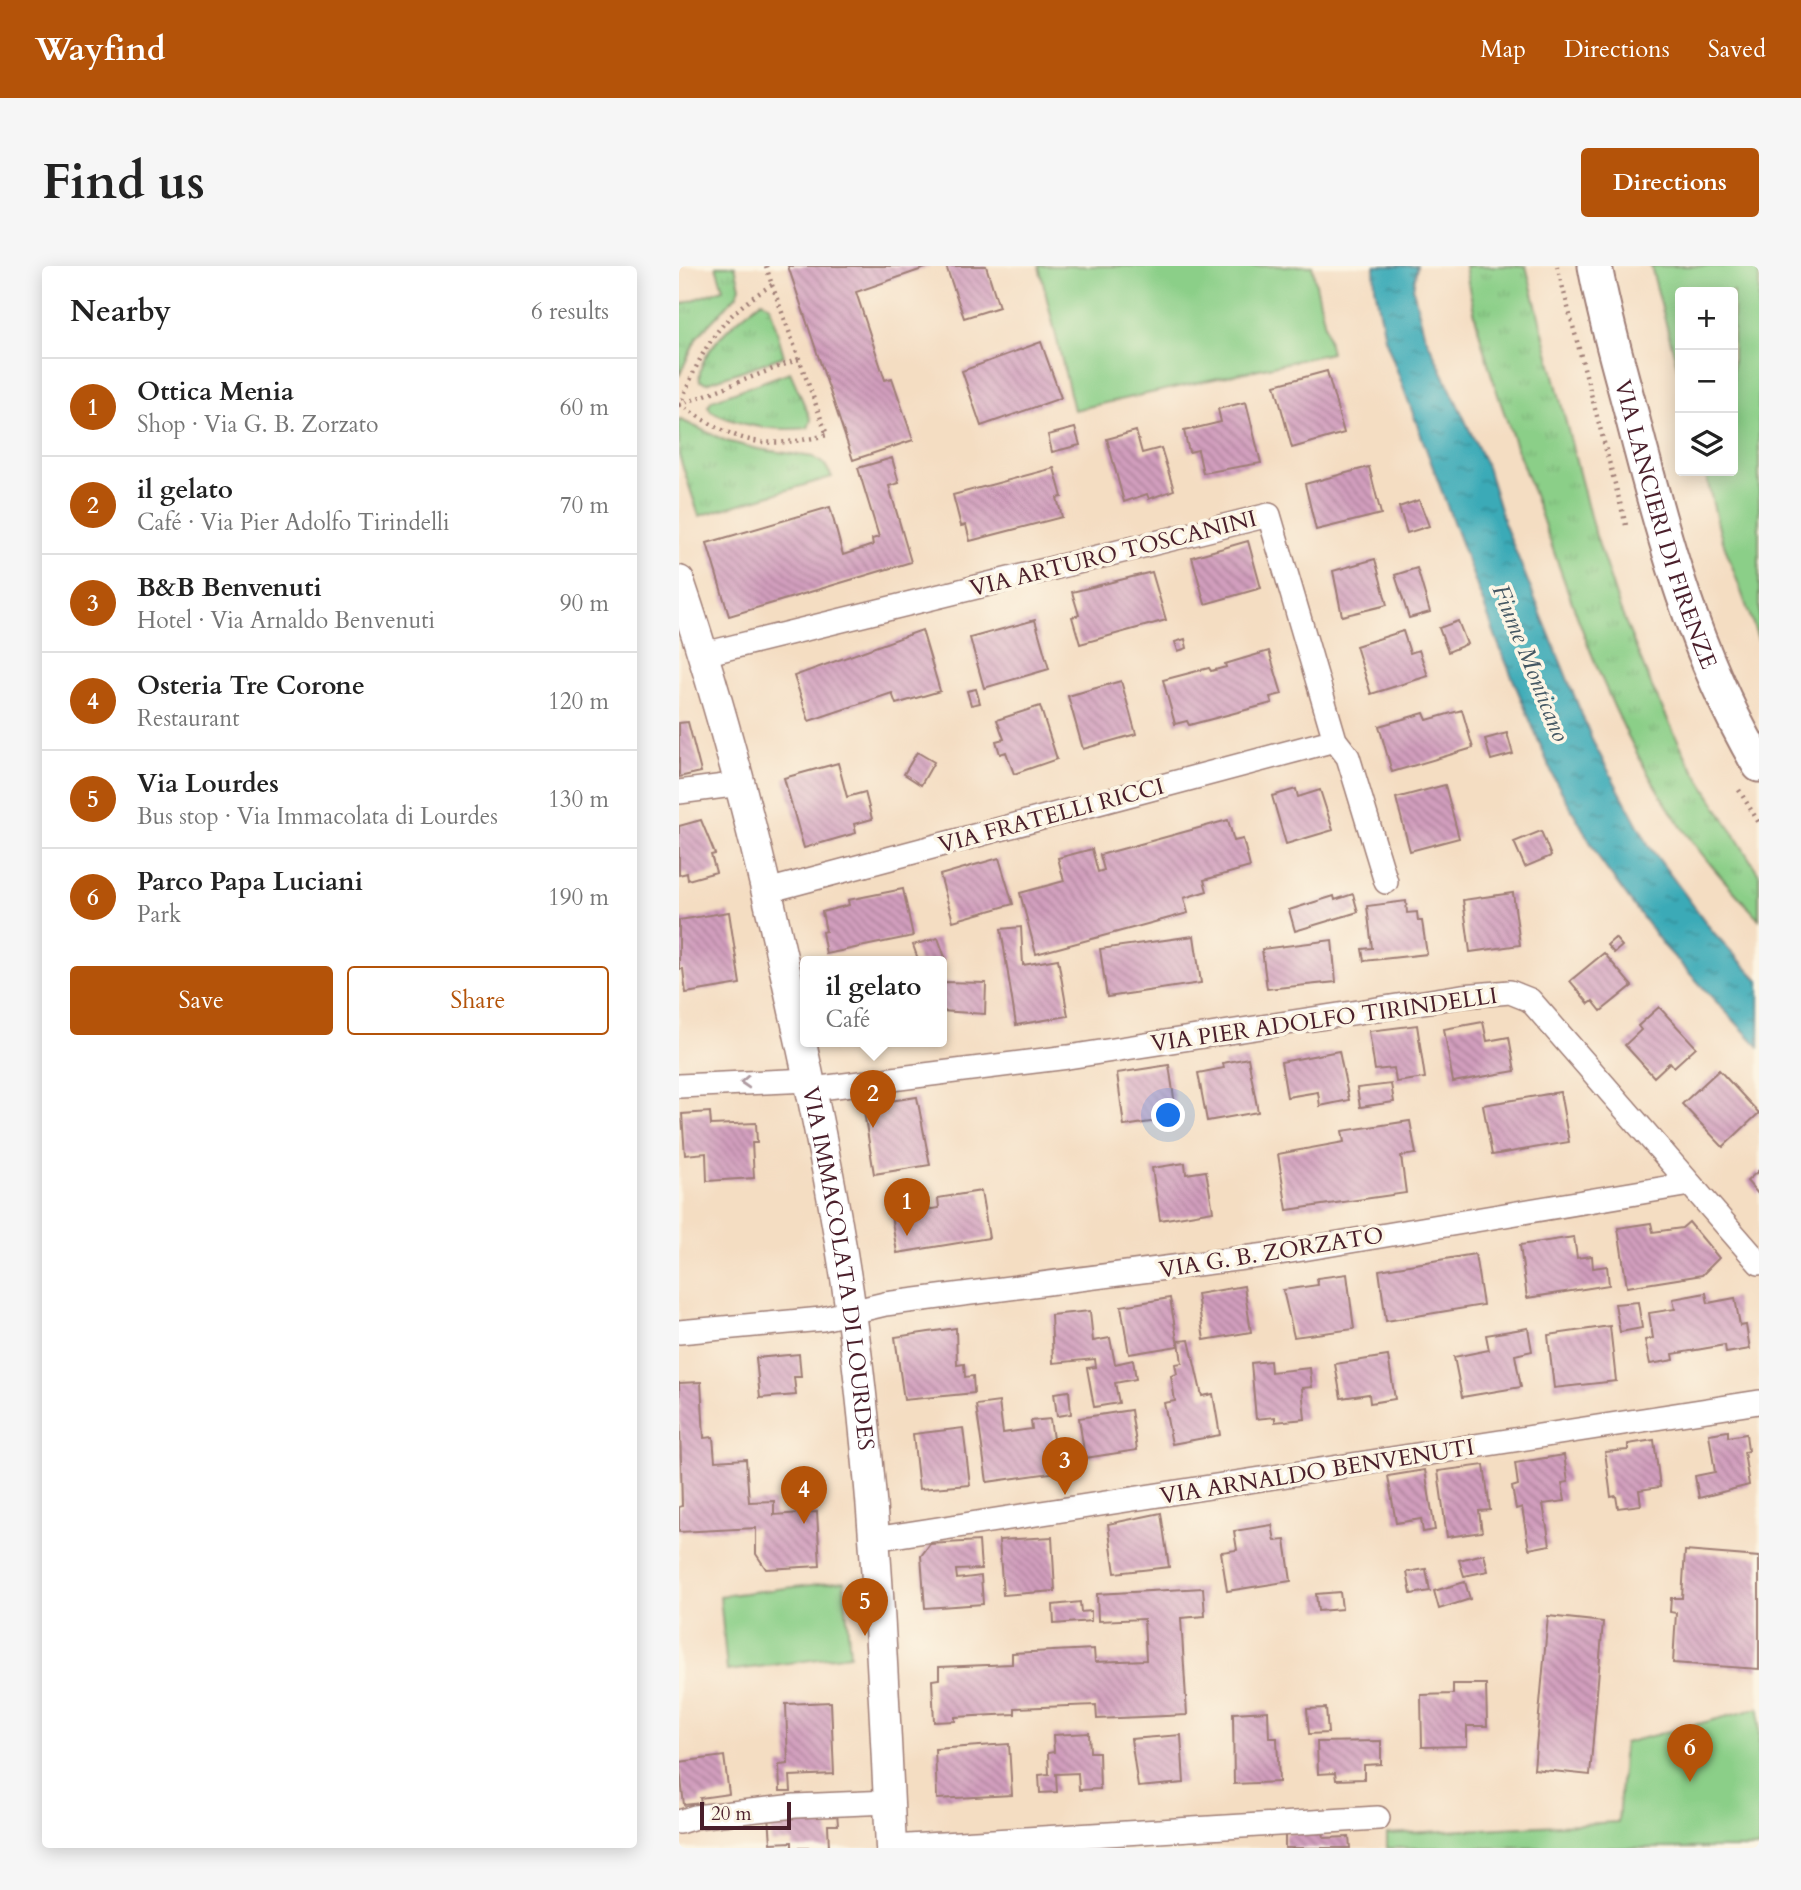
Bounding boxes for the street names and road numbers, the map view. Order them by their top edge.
street label: VIA LANCIERI DI FIRENZE [1607,376,1724,674]
street label: VIA ARTURO TOSCANINI [967,503,1260,604]
street label: VIA FRATELLI RICCI [935,770,1167,861]
street label: VIA PIER ADOLFO TIRINDELLI [1149,980,1499,1059]
street label: VIA IMMACOLATA DI LOURDES [795,1084,882,1452]
street label: VIA G. B. ZORZATO [1157,1219,1386,1286]
street label: VIA ARNALDO BENVENUTI [1158,1431,1476,1512]

